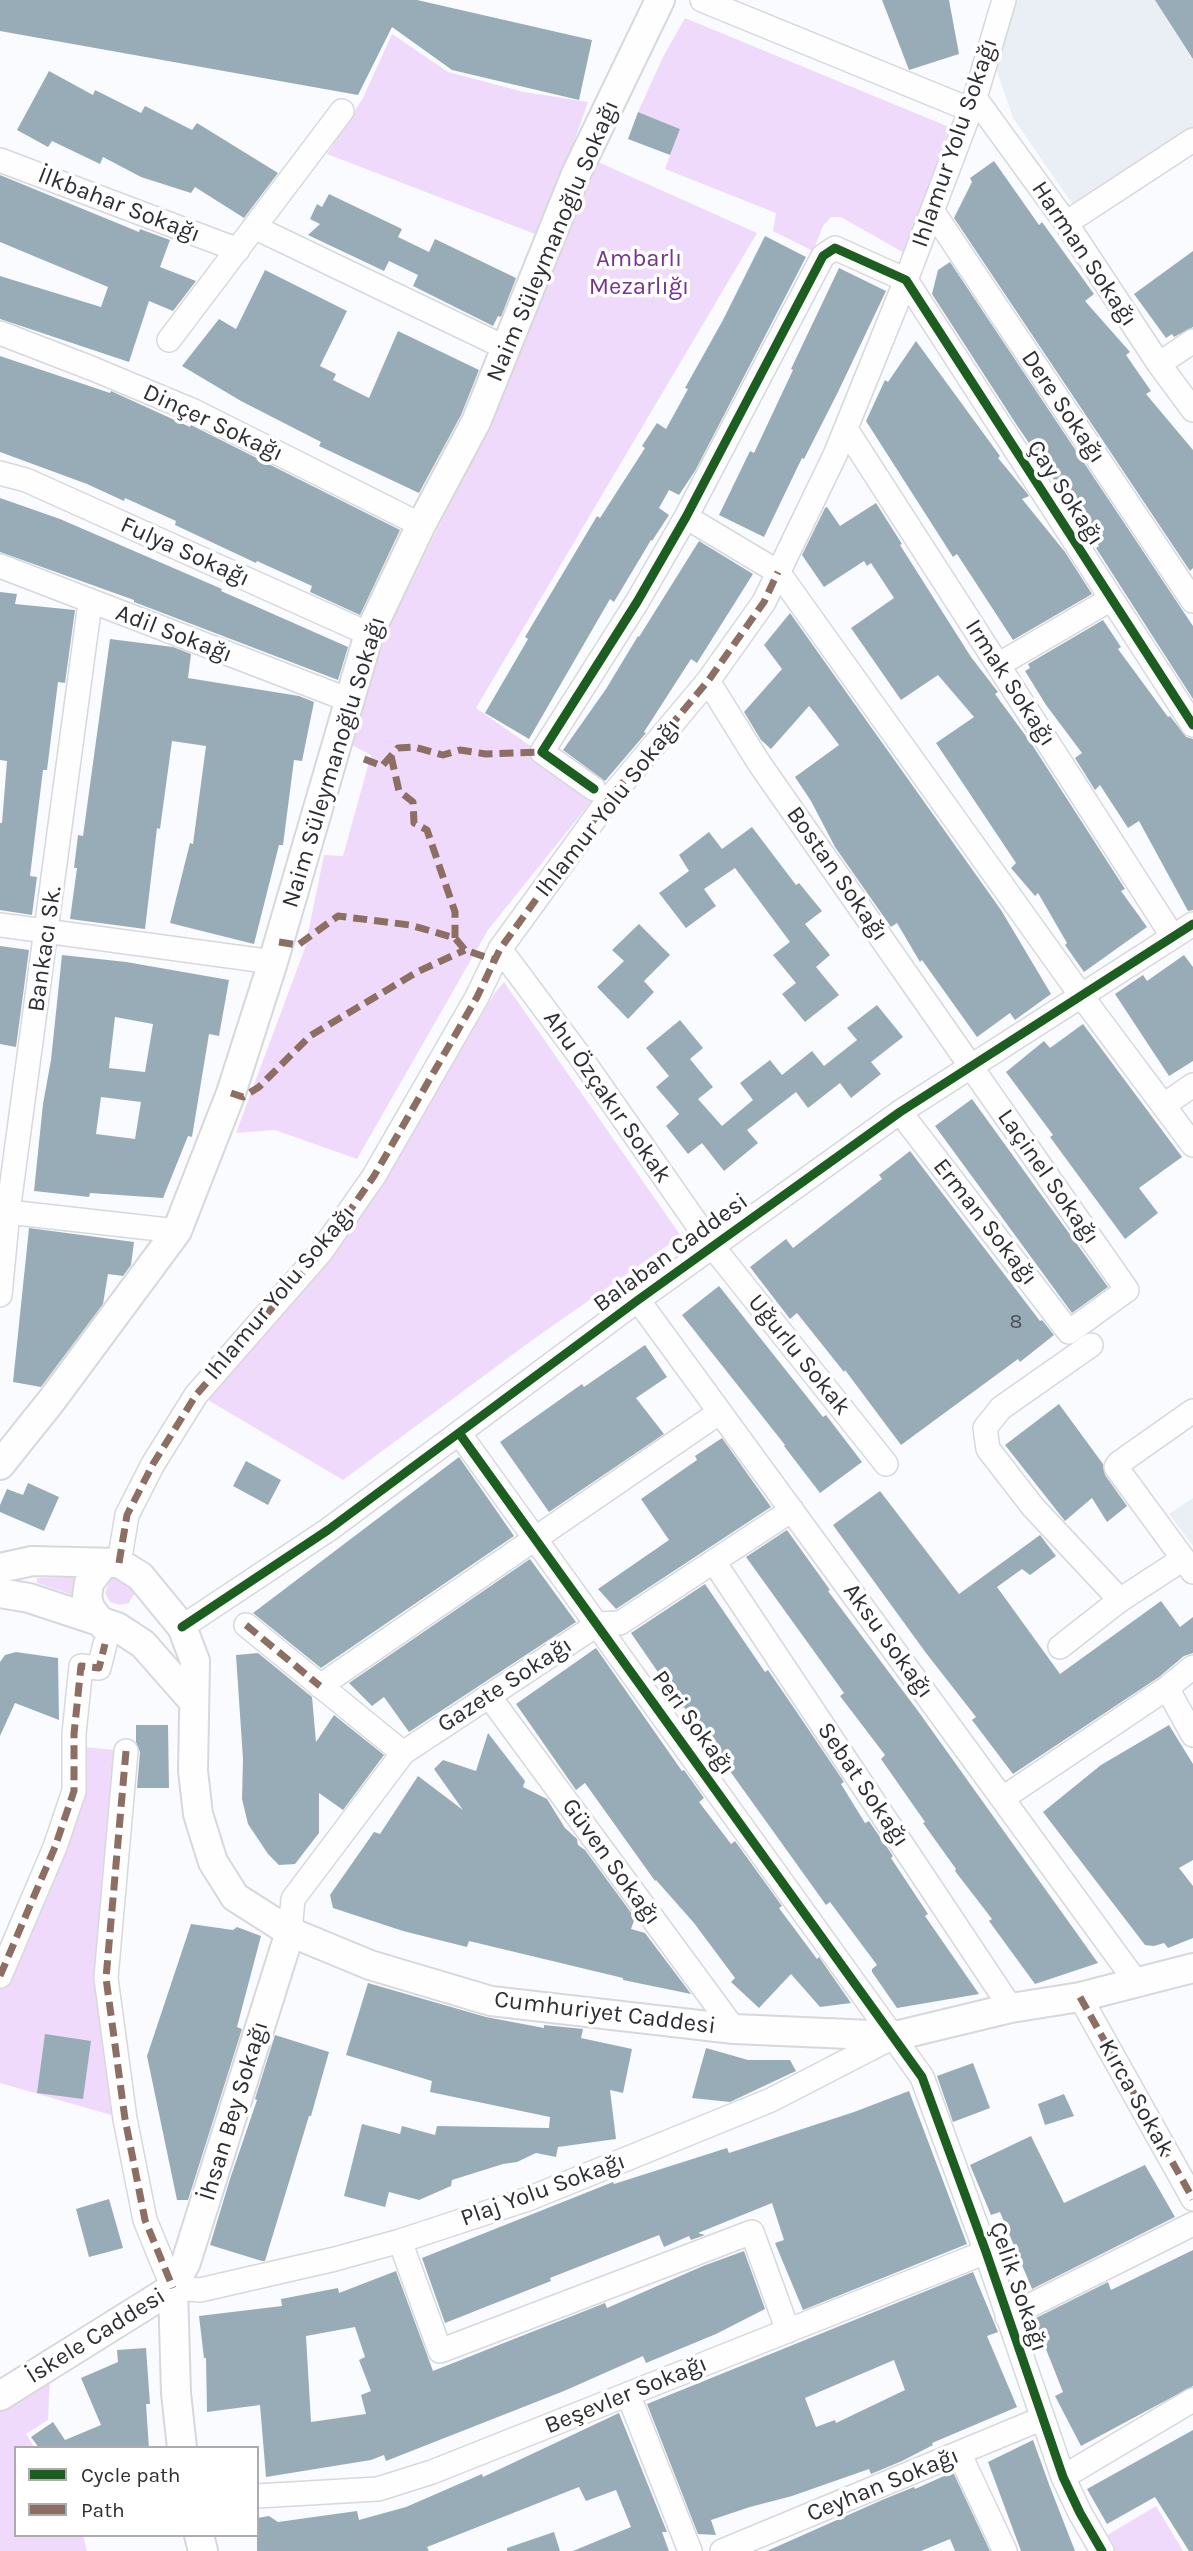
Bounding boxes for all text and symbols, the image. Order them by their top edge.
street label: Ihlamur Yolu Sokağı [906,35,1004,251]
street label: Naim Süleymanoğlu Sokağı [481,96,625,386]
street label: İlkbahar Sokağı [34,161,204,249]
street label: Harman Sokağı [1025,176,1143,332]
park label: Ambarlı Mezarlığı [589,245,689,301]
street label: Dere Sokağı [1015,345,1111,469]
street label: Dinçer Sokağı [138,378,288,468]
street label: Çay Sokağı [1020,435,1110,551]
street label: Fulya Sokağı [116,511,254,593]
street label: Adil Sokağı [112,599,236,669]
street label: Naim Süleymanoğlu Sokağı [276,613,392,911]
street label: Irmak Sokağı [958,614,1062,752]
street label: Ihlamur Yolu Sokağı [529,713,687,903]
street label: Bostan Sokağı [780,801,894,947]
street label: Bankacı Sk. [22,884,68,1014]
street label: Ahu Özçakır Sokak [537,1005,677,1189]
street label: Laçinel Sokağı [991,1104,1105,1250]
street label: Erman Sokağı [927,1153,1043,1291]
street label: Balaban Caddesi [588,1187,754,1319]
street label: Ihlamur Yolu Sokağı [199,1200,361,1386]
street label: Uğurlu Sokak [741,1289,857,1421]
house number: 8 [1010,1309,1022,1335]
street label: Aksu Sokağı [837,1578,939,1704]
street label: Gazete Sokağı [432,1631,578,1739]
street label: Peri Sokağı [645,1665,741,1781]
street label: Sebat Sokağı [811,1717,915,1853]
street label: Güven Sokağı [555,1793,667,1931]
street label: Cumhuriyet Caddesi [492,1985,718,2041]
street label: İhsan Bey Sokağı [193,2018,275,2204]
street label: Kırca Sokak [1092,2034,1180,2162]
street label: Plaj Yolu Sokağı [457,2147,629,2233]
street label: Çelik Sokağı [982,2218,1054,2356]
street label: İskele Caddesi [21,2282,171,2390]
street label: Beşevler Sokağı [541,2349,711,2441]
street label: Ceyhan Sokağı [803,2441,963,2529]
legend [14,2446,259,2537]
text: Cycle path [81,2463,181,2487]
text: Path [81,2498,125,2522]

